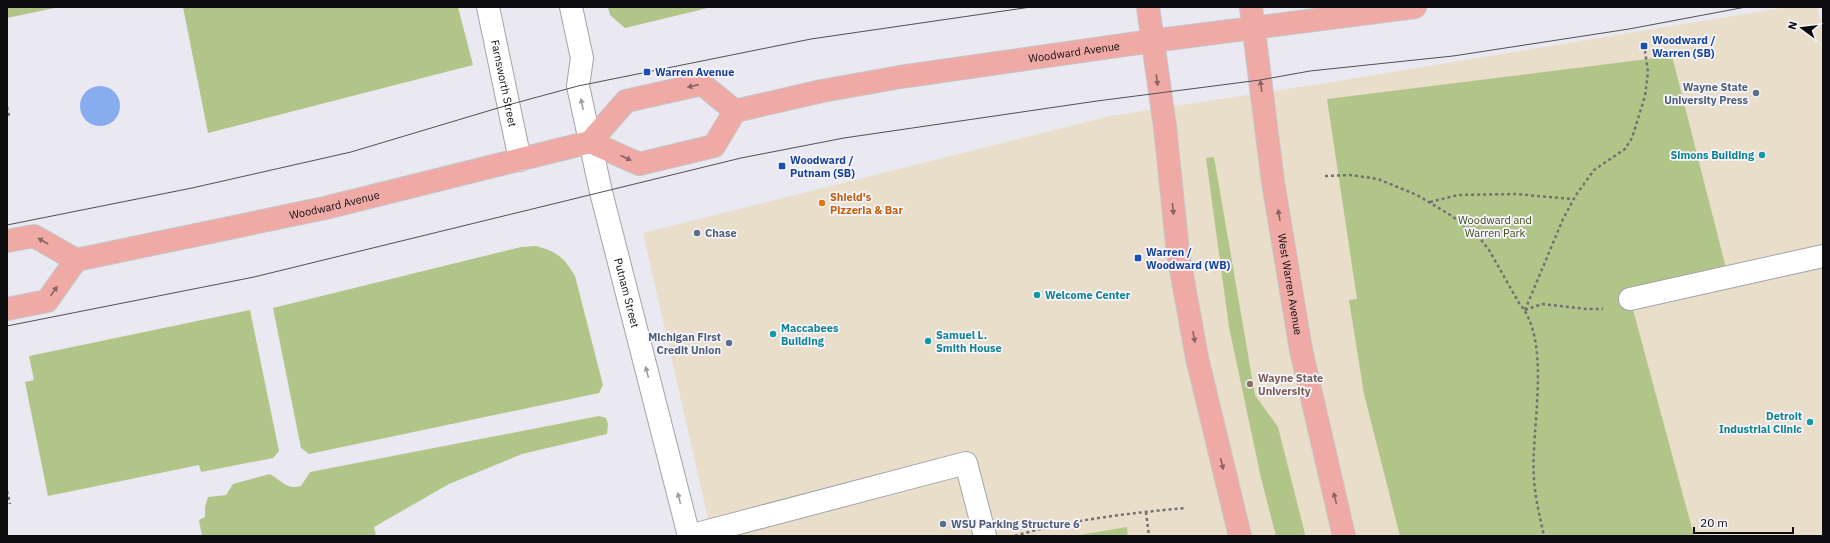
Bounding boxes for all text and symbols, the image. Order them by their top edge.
north arrow [1782,8,1822,48]
text: N [1785,20,1800,31]
place label: Woodward / Warren (SB) [1652,33,1716,60]
street label: Farnsworth Street [488,38,520,128]
street label: Woodward Avenue [1027,39,1121,66]
marker: Woodward / Warren (SB) [1639,41,1649,51]
place label: Warren Avenue [655,65,734,79]
marker: Warren Avenue [642,67,652,77]
one-way arrow [1154,74,1160,86]
one-way arrow [1258,80,1264,92]
place label: Wayne State University Press [1664,80,1748,107]
one-way arrow [686,83,699,89]
marker: Wayne State University Press [1751,88,1761,98]
one-way arrow [578,98,584,110]
place label: Simons Building [1670,148,1755,162]
marker: Simons Building [1757,150,1767,160]
place label: Woodward / Putnam (SB) [790,153,855,180]
one-way arrow [620,155,631,161]
marker: Woodward / Putnam (SB) [777,161,787,171]
street label: Woodward Avenue [288,188,381,222]
place label: Shield's Pizzeria & Bar [830,190,903,217]
marker: Shield's Pizzeria & Bar [817,198,827,208]
one-way arrow [1170,203,1177,215]
one-way arrow [1276,209,1282,221]
park label: Woodward and Warren Park [1458,213,1532,240]
place label: Chase [705,226,737,240]
marker: Chase [692,228,702,238]
street label: West Warren Avenue [1275,232,1305,336]
one-way arrow [37,238,49,245]
place label: Warren / Woodward (WB) [1146,245,1231,272]
marker: Warren / Woodward (WB) [1133,253,1143,263]
street label: Putnam Street [611,257,642,329]
one-way arrow [50,286,58,296]
place label: Welcome Center [1045,288,1131,302]
marker: Welcome Center [1032,290,1042,300]
place label: Maccabees Building [781,321,839,348]
place label: Samuel L. Smith House [936,328,1002,355]
marker: Maccabees Building [768,329,778,339]
place label: Michigan First Credit Union [648,330,721,357]
one-way arrow [1191,331,1197,344]
marker: Samuel L. Smith House [923,336,933,346]
marker: Michigan First Credit Union [724,338,734,348]
one-way arrow [644,366,650,378]
place label: Wayne State University [1258,371,1323,398]
marker: Wayne State University [1245,379,1255,389]
place label: Detroit Industrial Clinic [1719,409,1802,436]
marker: Detroit Industrial Clinic [1805,417,1815,427]
one-way arrow [1219,458,1225,470]
one-way arrow [676,492,682,504]
one-way arrow [1332,492,1338,504]
scale bar [1694,509,1793,535]
text: 20 m [1700,515,1728,530]
place label: WSU Parking Structure 6 [951,517,1080,531]
marker: WSU Parking Structure 6 [938,519,948,529]

